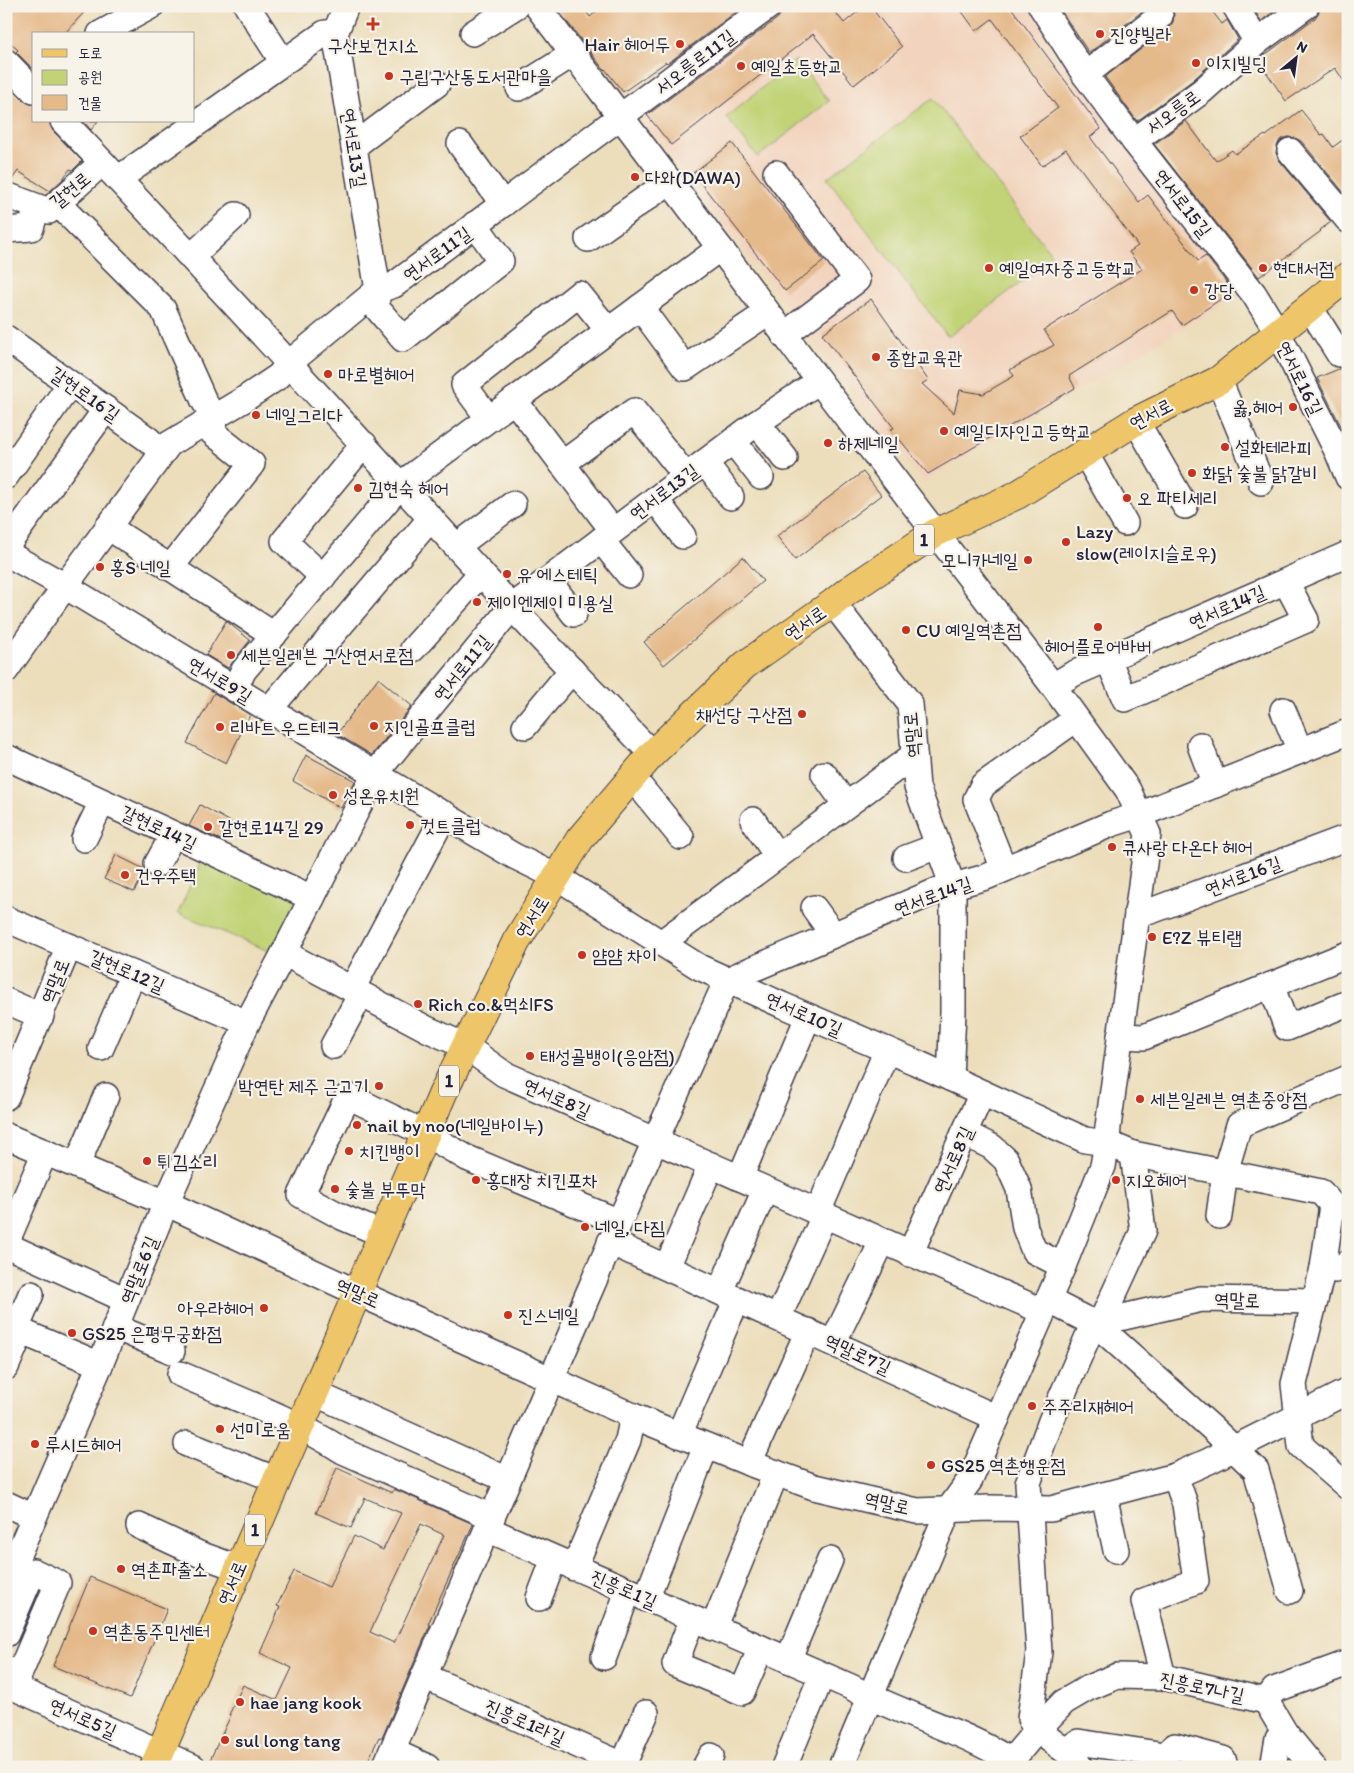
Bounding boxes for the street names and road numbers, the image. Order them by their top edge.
street label: 서오릉로11길 [651,25,739,99]
street label: 서오릉로 [1142,85,1204,139]
street label: 연서로13길 [336,107,372,189]
street label: 연서로15길 [1149,164,1217,242]
street label: 갈현로 [45,167,95,213]
street label: 연서로11길 [398,222,476,286]
street label: 연서로16길 [1272,337,1328,419]
street label: 갈현로16길 [46,362,124,426]
street label: 연서로 [1125,393,1177,435]
street label: 연서로13길 [625,459,703,525]
road number: 1 [914,524,934,556]
street label: 연서로14길 [1185,580,1269,634]
street label: 연서로 [780,600,830,646]
street label: 연서로11길 [428,630,496,706]
street label: 연서로9길 [184,652,256,708]
street label: 역말로 [899,711,925,759]
street label: 갈현로14길 [117,800,201,856]
street label: 연서로16길 [1202,851,1284,901]
street label: 연서로14길 [891,871,975,921]
street label: 연서로 [510,891,554,943]
street label: 갈현로12길 [86,945,168,997]
street label: 역말로 [36,955,74,1007]
street label: 연서로10길 [762,987,846,1041]
road number: 1 [439,1066,459,1096]
street label: 연서로8길 [520,1073,594,1123]
street label: 연서로8길 [928,1123,978,1197]
street label: 역말로6길 [115,1233,163,1307]
street label: 역말로 [332,1273,384,1313]
street label: 역말로 [1214,1288,1260,1312]
street label: 역말로7길 [821,1329,895,1379]
street label: 역말로 [862,1487,912,1519]
road number: 1 [245,1514,265,1546]
street label: 연서로 [212,1557,252,1609]
street label: 진흥로1길 [587,1565,661,1613]
street label: 진흥로7나길 [1158,1667,1246,1707]
street label: 연서로5길 [46,1693,120,1743]
street label: 진흥로1라길 [481,1694,569,1750]

